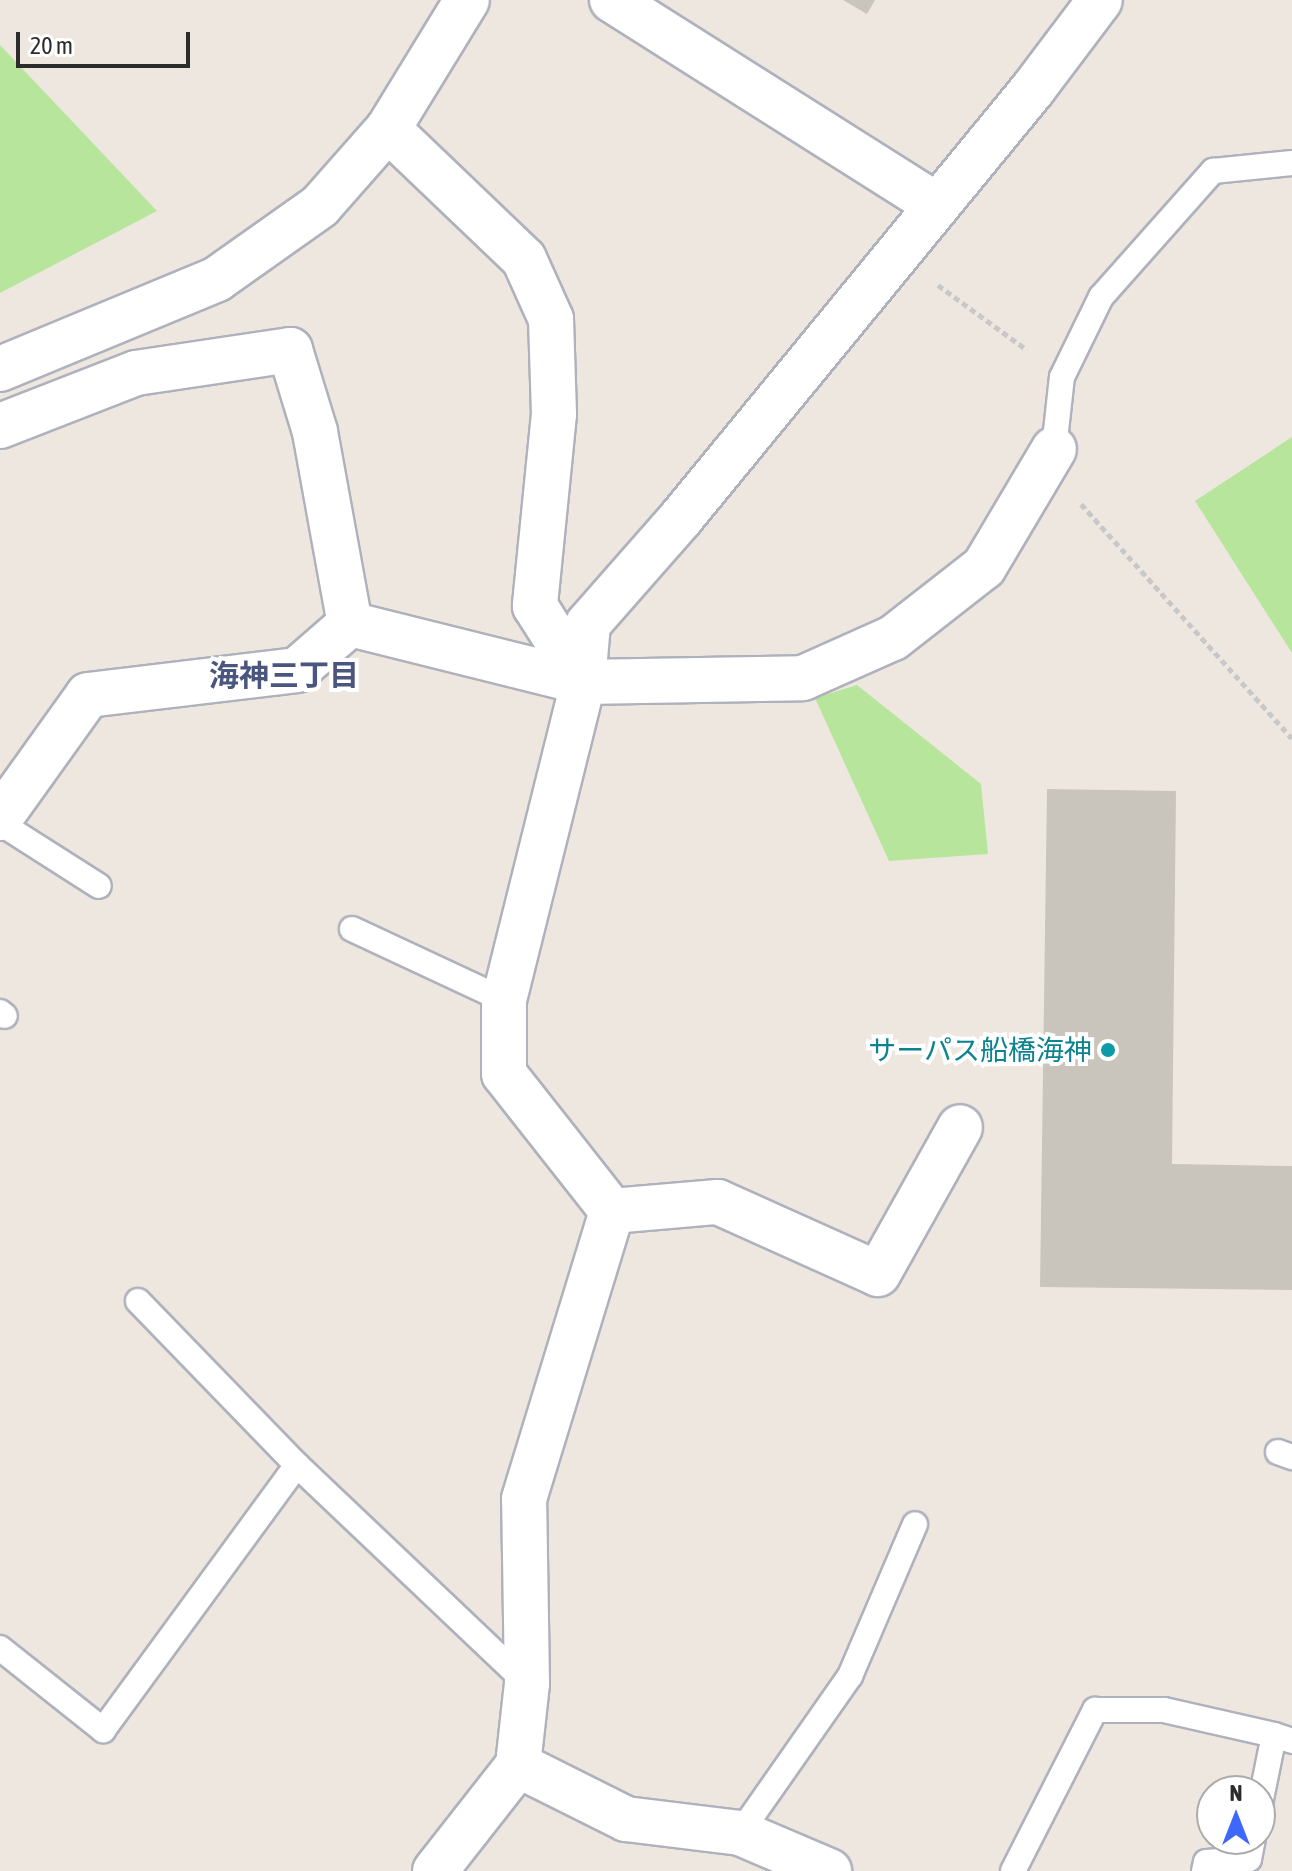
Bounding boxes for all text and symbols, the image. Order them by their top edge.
scale bar [20,16,194,66]
text: 20 m [30,32,73,59]
district label: 海神三丁目 [209,657,359,693]
place label: サーパス船橋海神 [868,1033,1092,1067]
marker: サーパス船橋海神 [1099,1041,1117,1059]
north arrow [1196,1775,1276,1855]
text: N [1230,1780,1242,1806]

